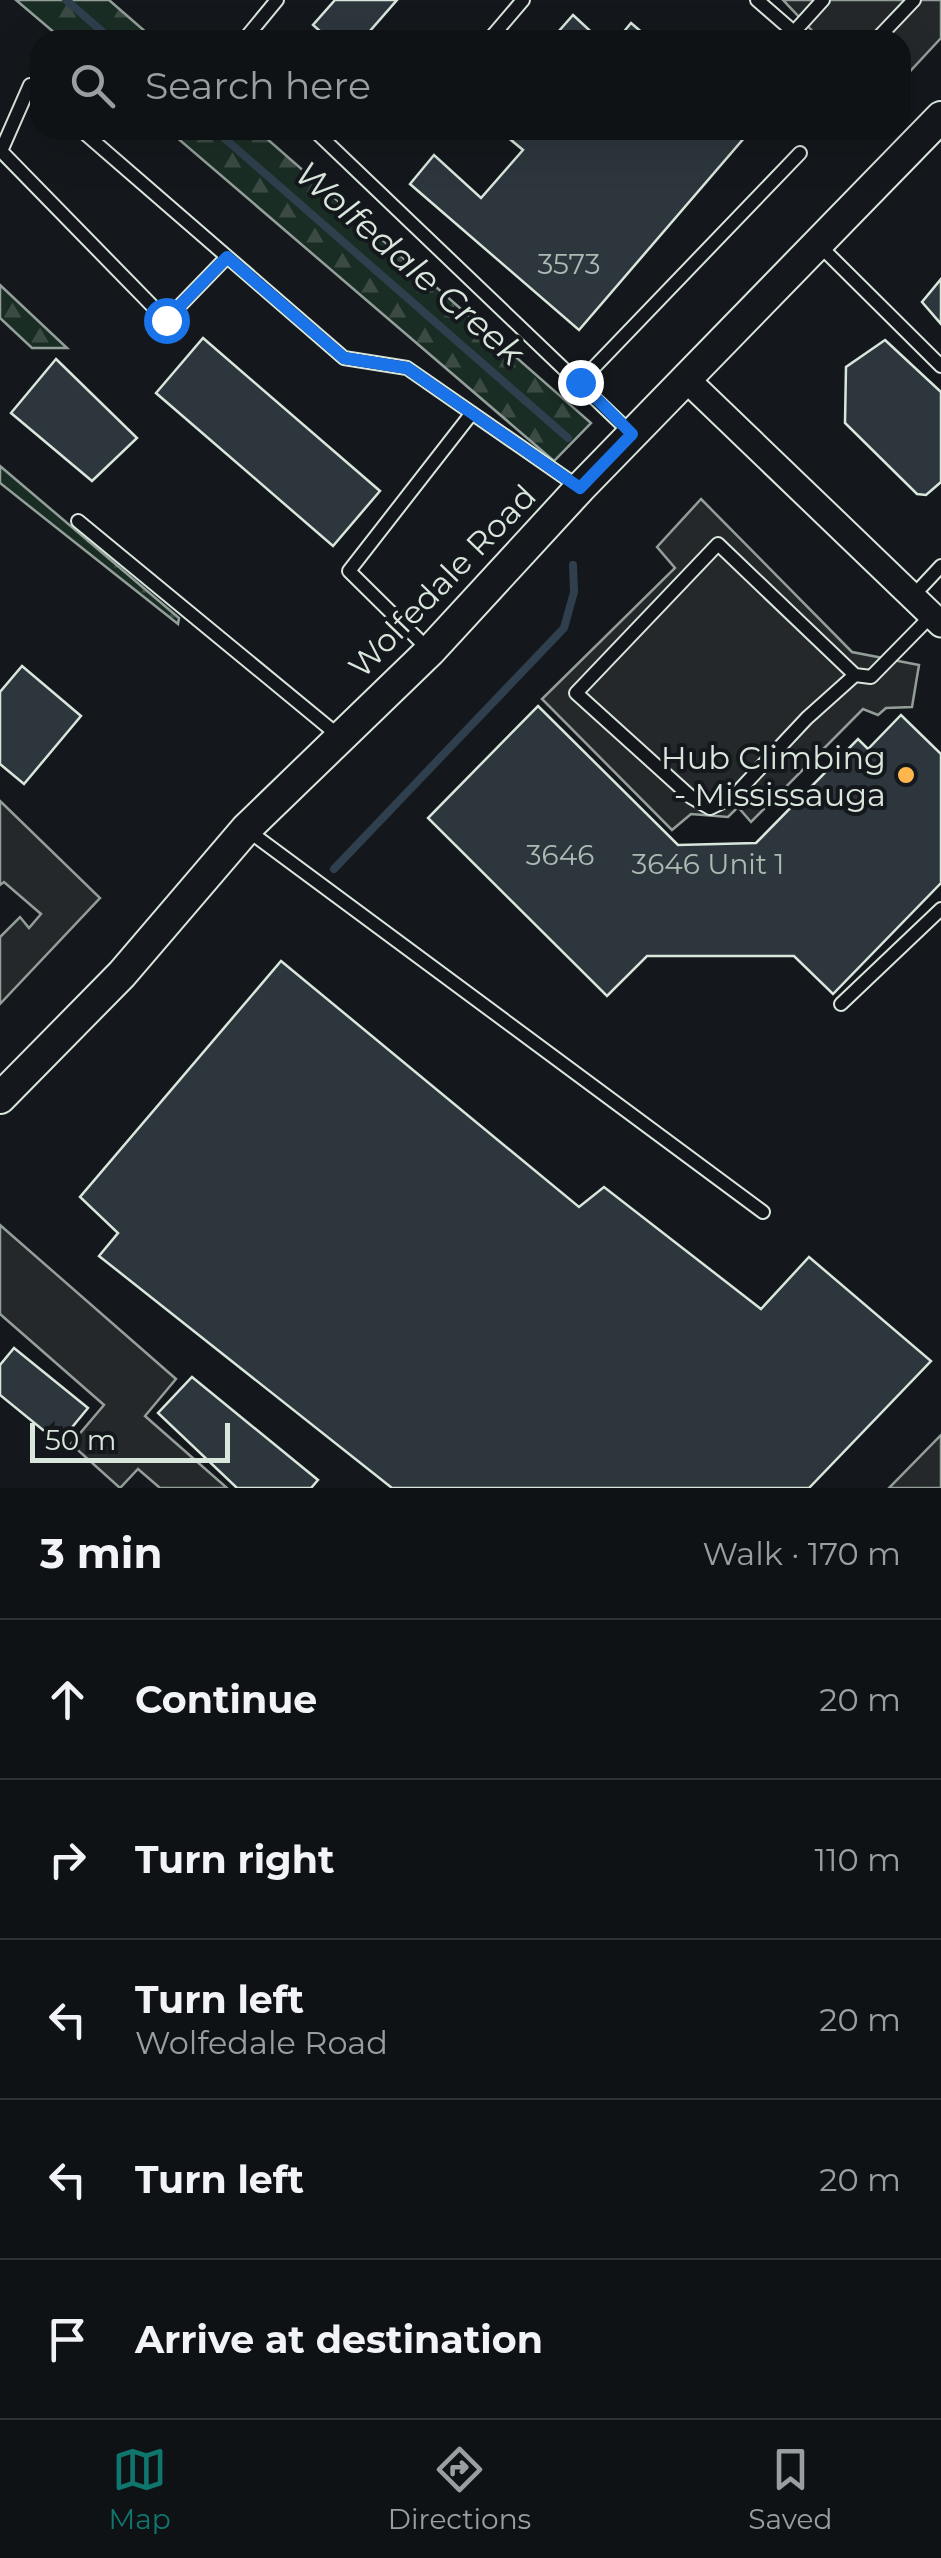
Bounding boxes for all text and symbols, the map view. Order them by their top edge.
search box [30,30,911,140]
icon: search [65,58,120,113]
text: Search here [145,62,371,109]
water label: Wolfedale Creek [287,152,535,376]
house number: 3573 [537,247,601,281]
route start [144,298,190,344]
route end [558,360,604,406]
street label: Wolfedale Road [340,476,544,686]
place label: Hub Climbing - Mississauga [661,738,886,814]
marker: Hub Climbing - Mississauga [895,764,917,786]
house number: 3646 [526,838,594,872]
house number: 3646 Unit 1 [632,847,784,881]
scale bar [30,1418,230,1462]
text: 50 m [45,1423,116,1457]
text: 3 min [40,1527,162,1579]
text: Walk · 170 m [702,1534,901,1573]
icon: ahead [40,1672,95,1727]
text: Continue [135,1676,317,1723]
text: 20 m [819,1680,901,1719]
icon: right [40,1832,95,1887]
text: Turn right [135,1836,334,1883]
text: 110 m [814,1840,901,1879]
text: Turn left [135,1976,304,2023]
icon: left [40,1992,95,2047]
text: 20 m [819,2000,901,2039]
text: Wolfedale Road [135,2023,388,2062]
icon: left [40,2152,95,2207]
text: Turn left [135,2156,304,2203]
text: 20 m [819,2160,901,2199]
icon: arrive [40,2312,95,2367]
text: Arrive at destination [135,2316,543,2363]
tab: Map [109,2442,171,2536]
tab: Directions [388,2442,531,2536]
tab: Saved [748,2442,832,2536]

